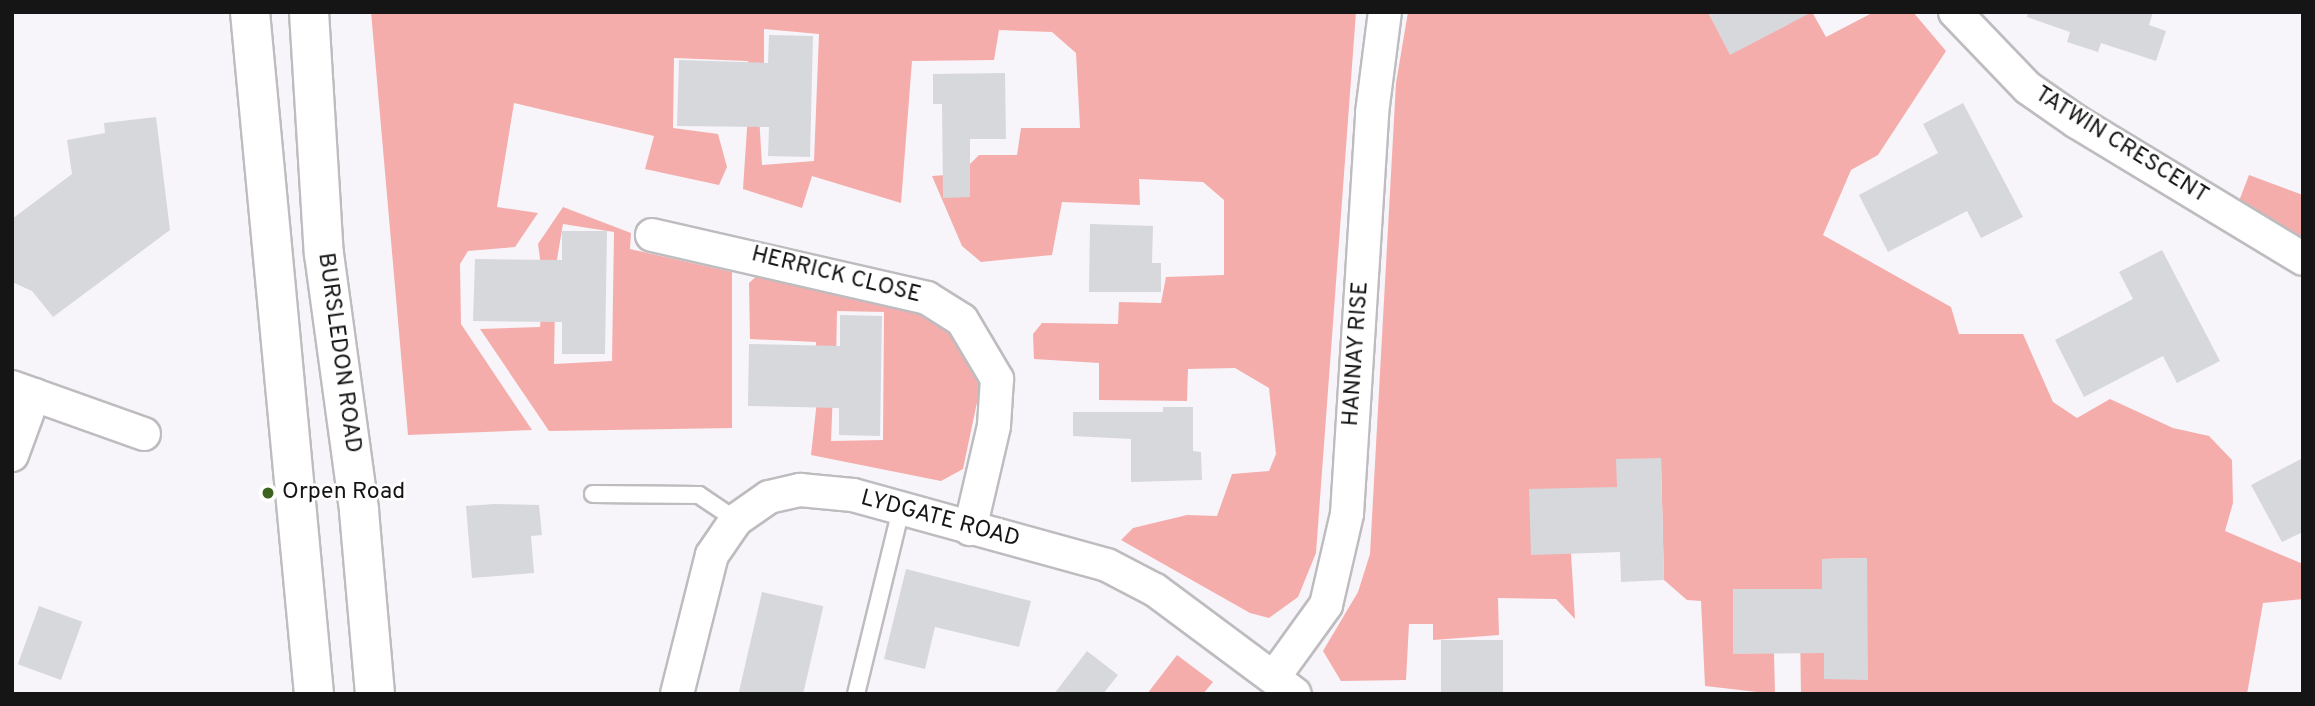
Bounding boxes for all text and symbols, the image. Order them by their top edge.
street label: TATWIN CRESCENT [2029,81,2213,211]
street label: HERRICK CLOSE [748,242,924,310]
street label: BURSLEDON ROAD [310,251,366,455]
street label: HANNAY RISE [1338,280,1376,428]
place label: Orpen Road [282,479,405,507]
marker: Orpen Road [260,485,276,501]
street label: LYDGATE ROAD [857,486,1023,554]

